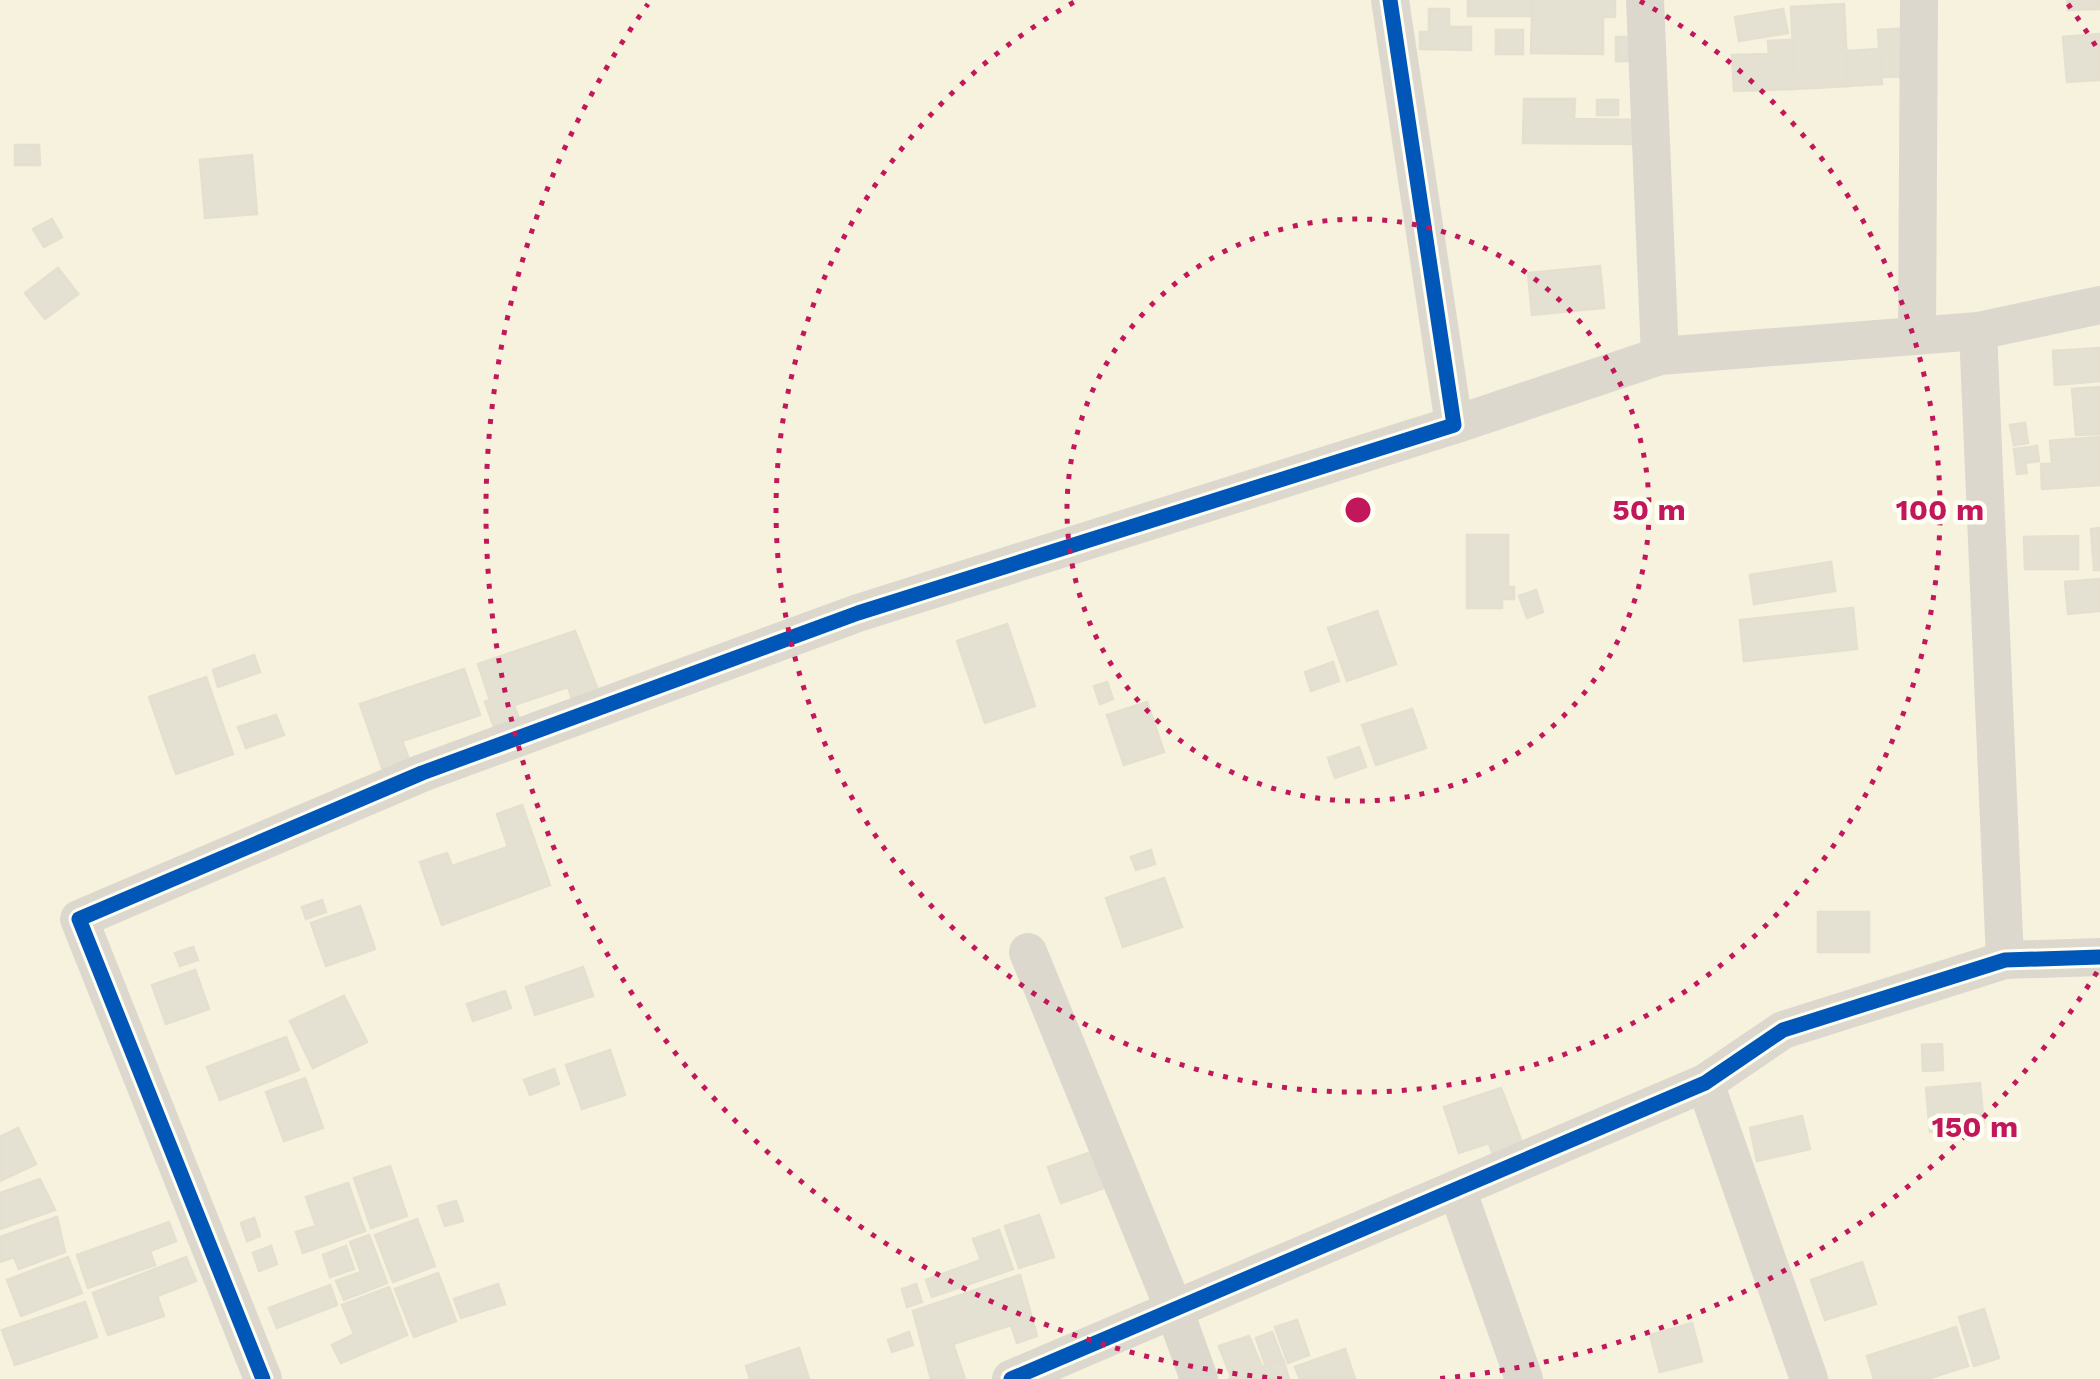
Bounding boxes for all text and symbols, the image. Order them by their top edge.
centre of rings [1340,492,1376,528]
text: 50 m [1612,492,1686,527]
text: 100 m [1896,492,1984,527]
text: 150 m [1932,1109,2018,1144]

